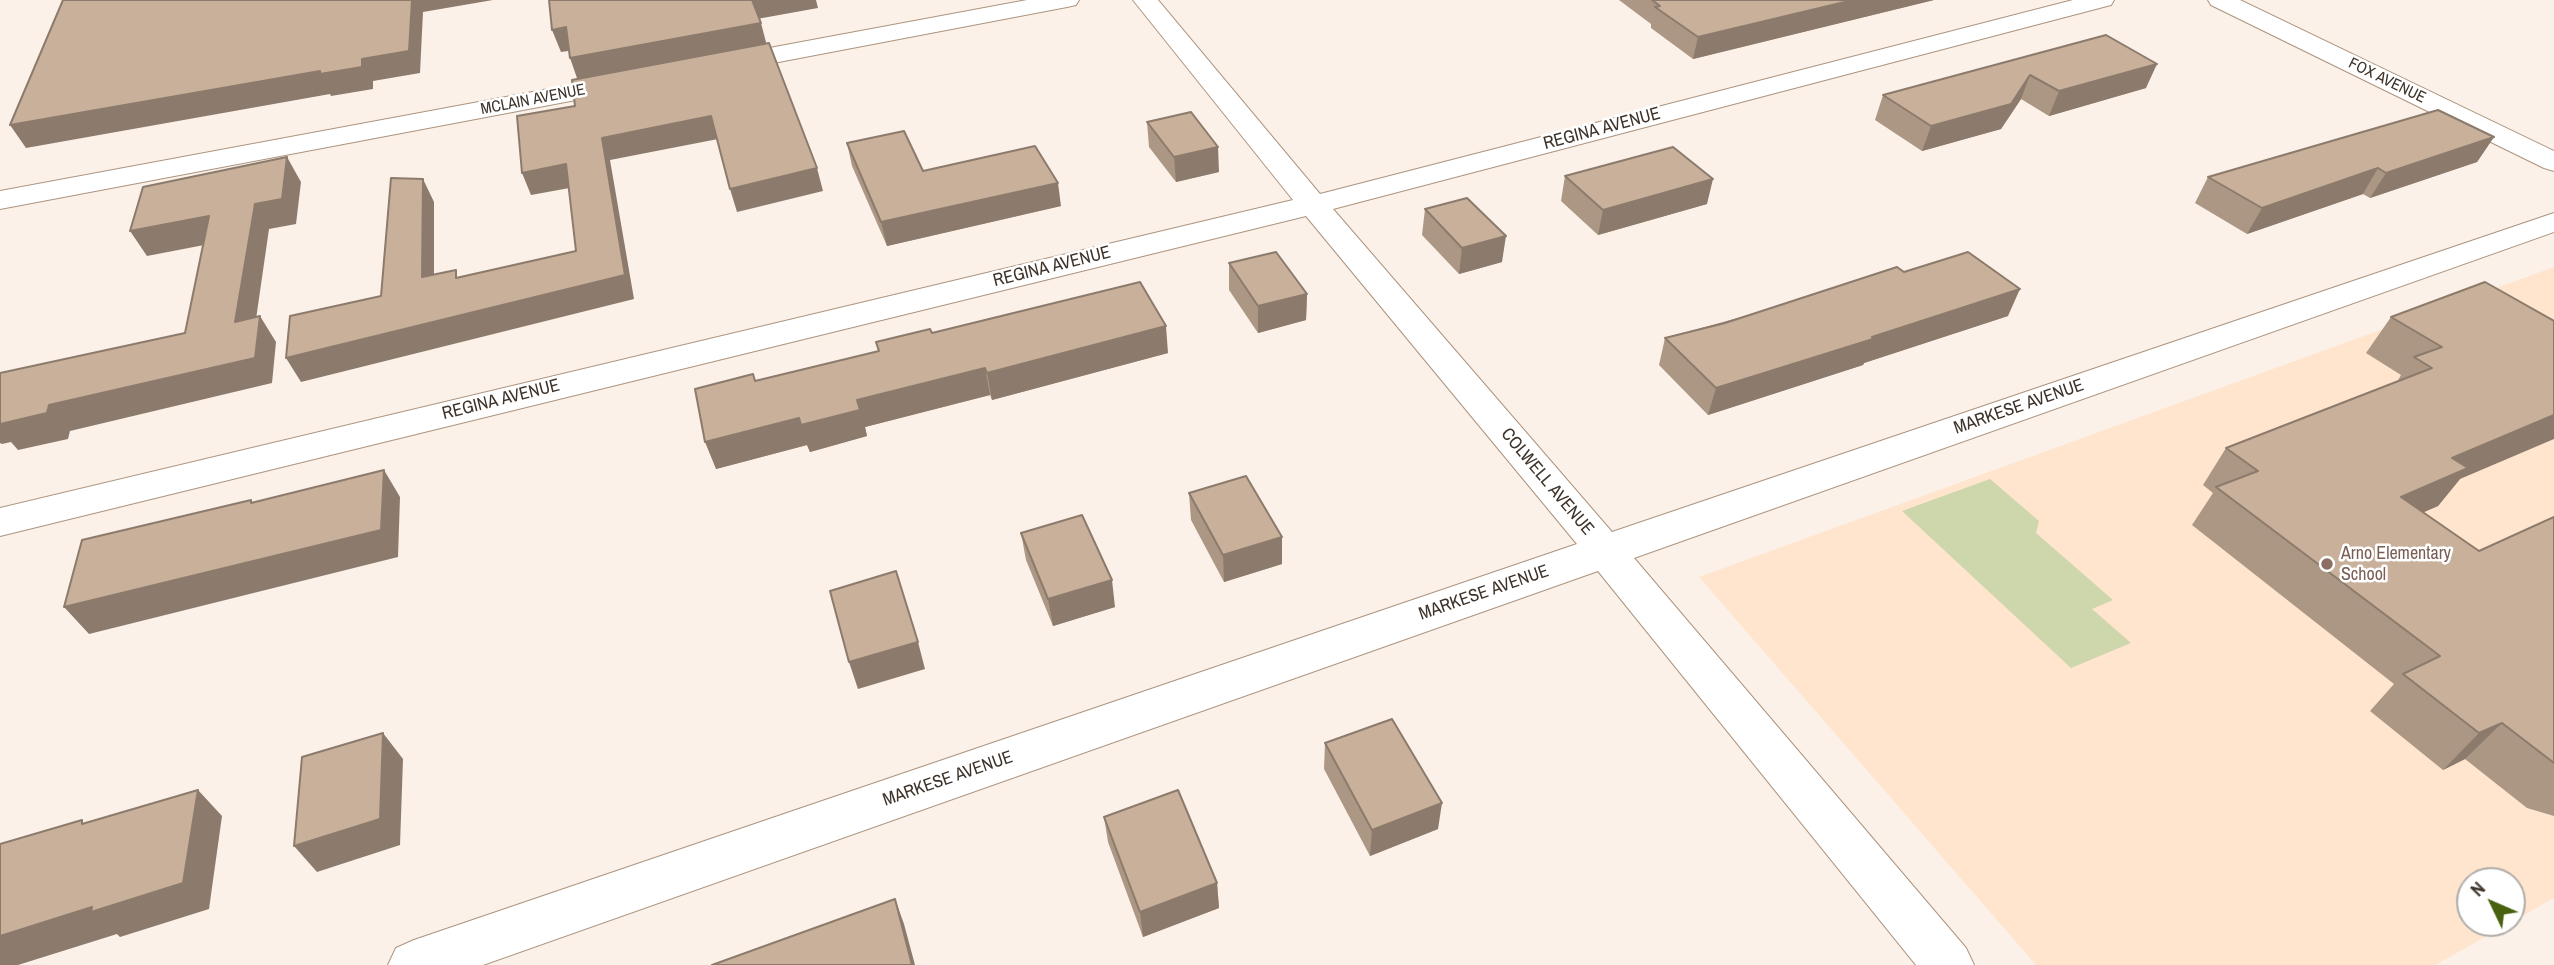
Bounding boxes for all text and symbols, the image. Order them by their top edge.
street label: FOX AVENUE [2345,54,2429,108]
street label: MCLAIN AVENUE [479,80,587,120]
street label: REGINA AVENUE [1541,103,1663,155]
street label: REGINA AVENUE [991,242,1113,292]
street label: REGINA AVENUE [440,375,562,425]
street label: MARKESE AVENUE [1951,375,2087,439]
street label: COLWELL AVENUE [1496,424,1598,540]
place label: Arno Elementary School [2341,543,2451,586]
marker: Arno Elementary School [2319,556,2335,572]
street label: MARKESE AVENUE [1416,561,1552,625]
street label: MARKESE AVENUE [880,747,1016,811]
north arrow [2456,867,2526,937]
text: N [2464,876,2491,902]

